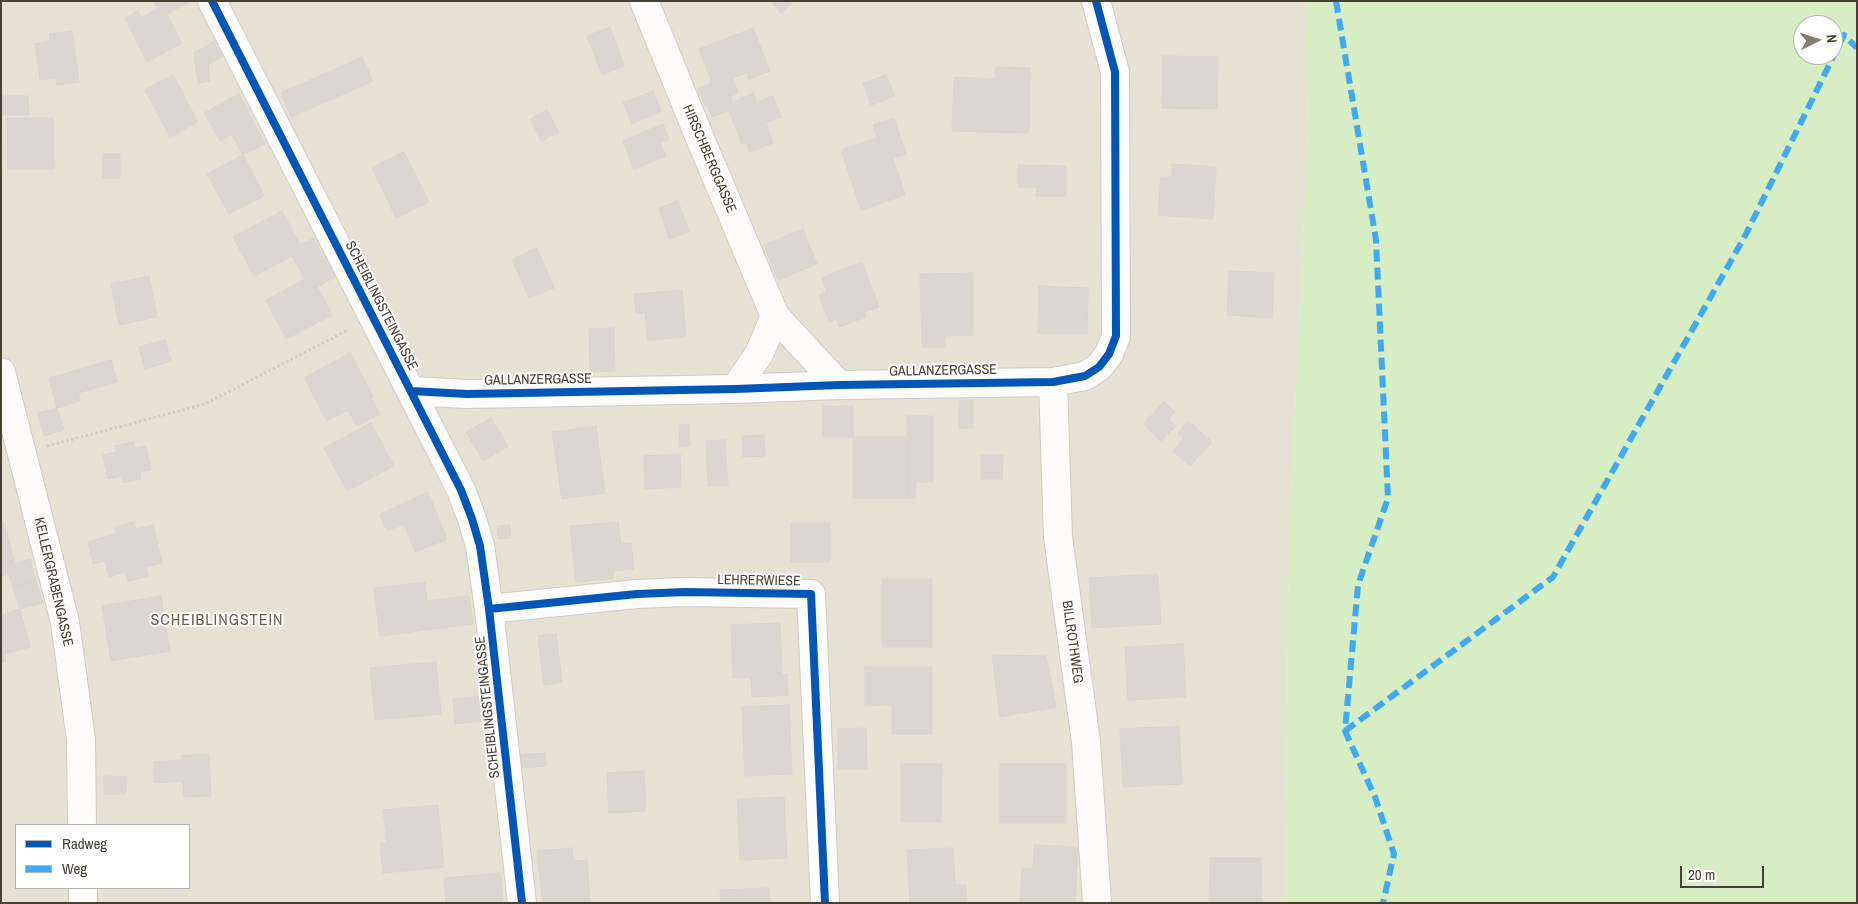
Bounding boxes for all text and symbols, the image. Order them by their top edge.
north arrow [1793,15,1843,65]
text: N [1823,34,1841,44]
street label: HIRSCHBERGGASSE [679,102,739,216]
street label: SCHEIBLINGSTEINGASSE [341,239,421,373]
street label: GALLANZERGASSE [889,362,997,380]
street label: GALLANZERGASSE [484,371,592,389]
street label: KELLERGRABENGASSE [30,516,76,648]
street label: LEHRERWIESE [717,572,801,590]
street label: BILLROTHWEG [1058,599,1086,685]
district label: SCHEIBLINGSTEIN [149,611,285,631]
street label: SCHEIBLINGSTEINGASSE [472,635,504,779]
legend [15,824,190,889]
text: Radweg [62,833,107,854]
scale bar [1683,856,1767,888]
text: Weg [62,858,87,879]
text: 20 m [1688,864,1715,885]

